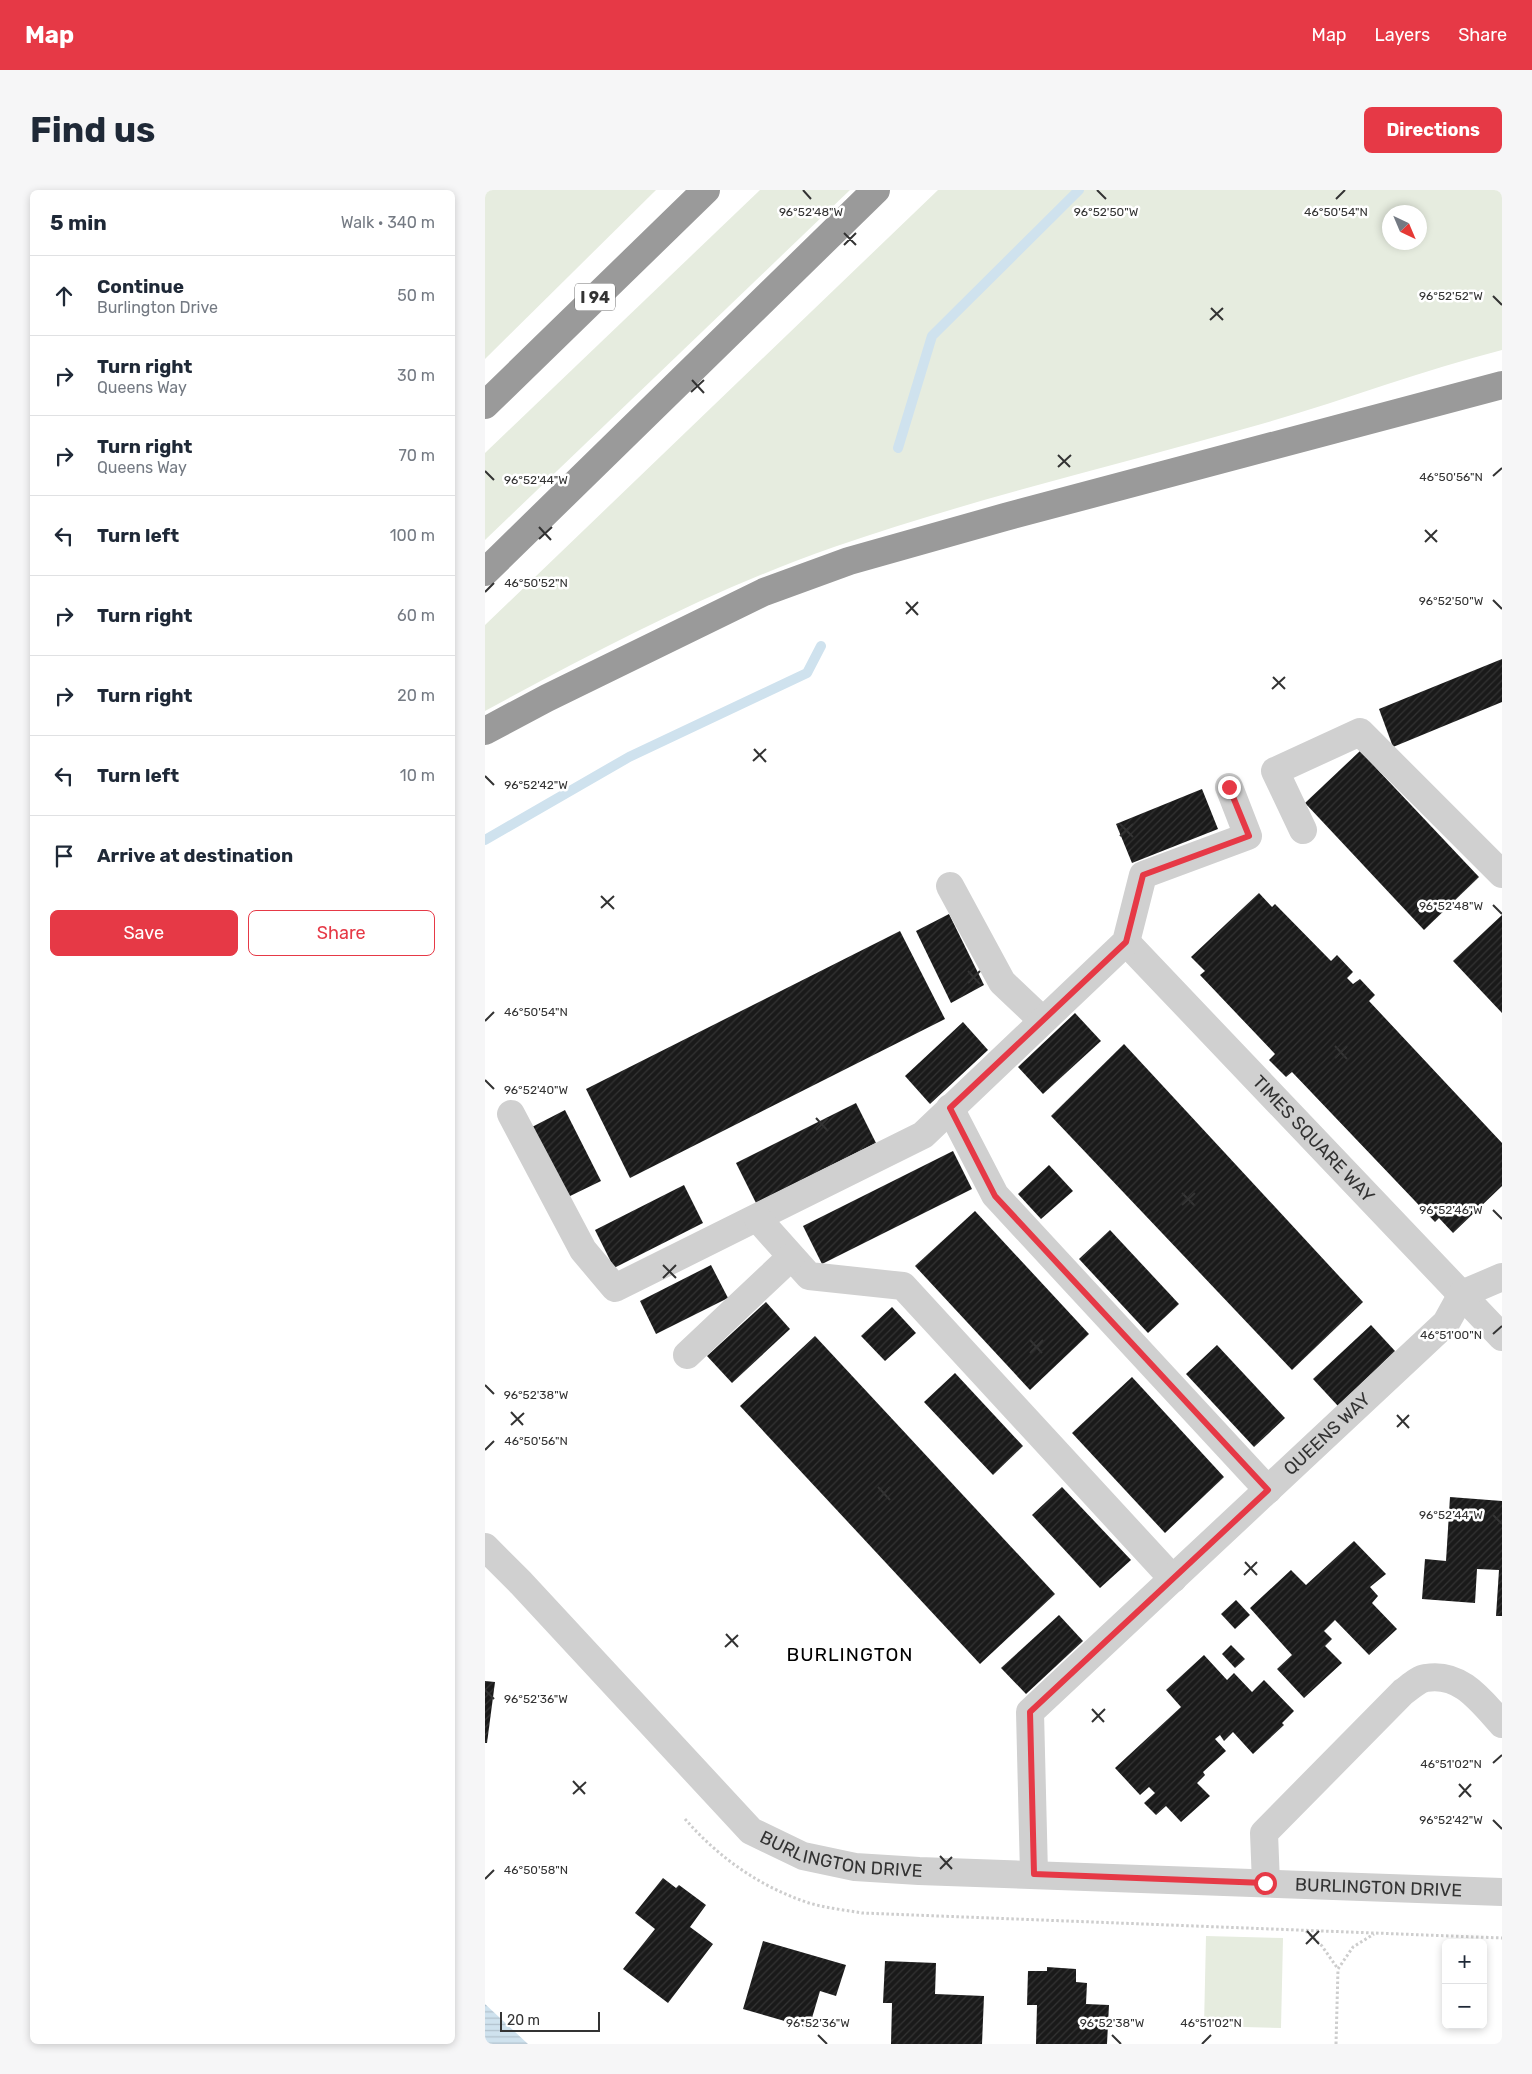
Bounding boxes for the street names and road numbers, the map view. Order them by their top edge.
road number: I 94 [575,284,615,310]
street label: TIMES SQUARE WAY [1248,1071,1379,1207]
street label: QUEENS WAY [1279,1388,1375,1480]
street label: BURLINGTON DRIVE [756,1826,923,1882]
street label: BURLINGTON DRIVE [1295,1874,1463,1902]

